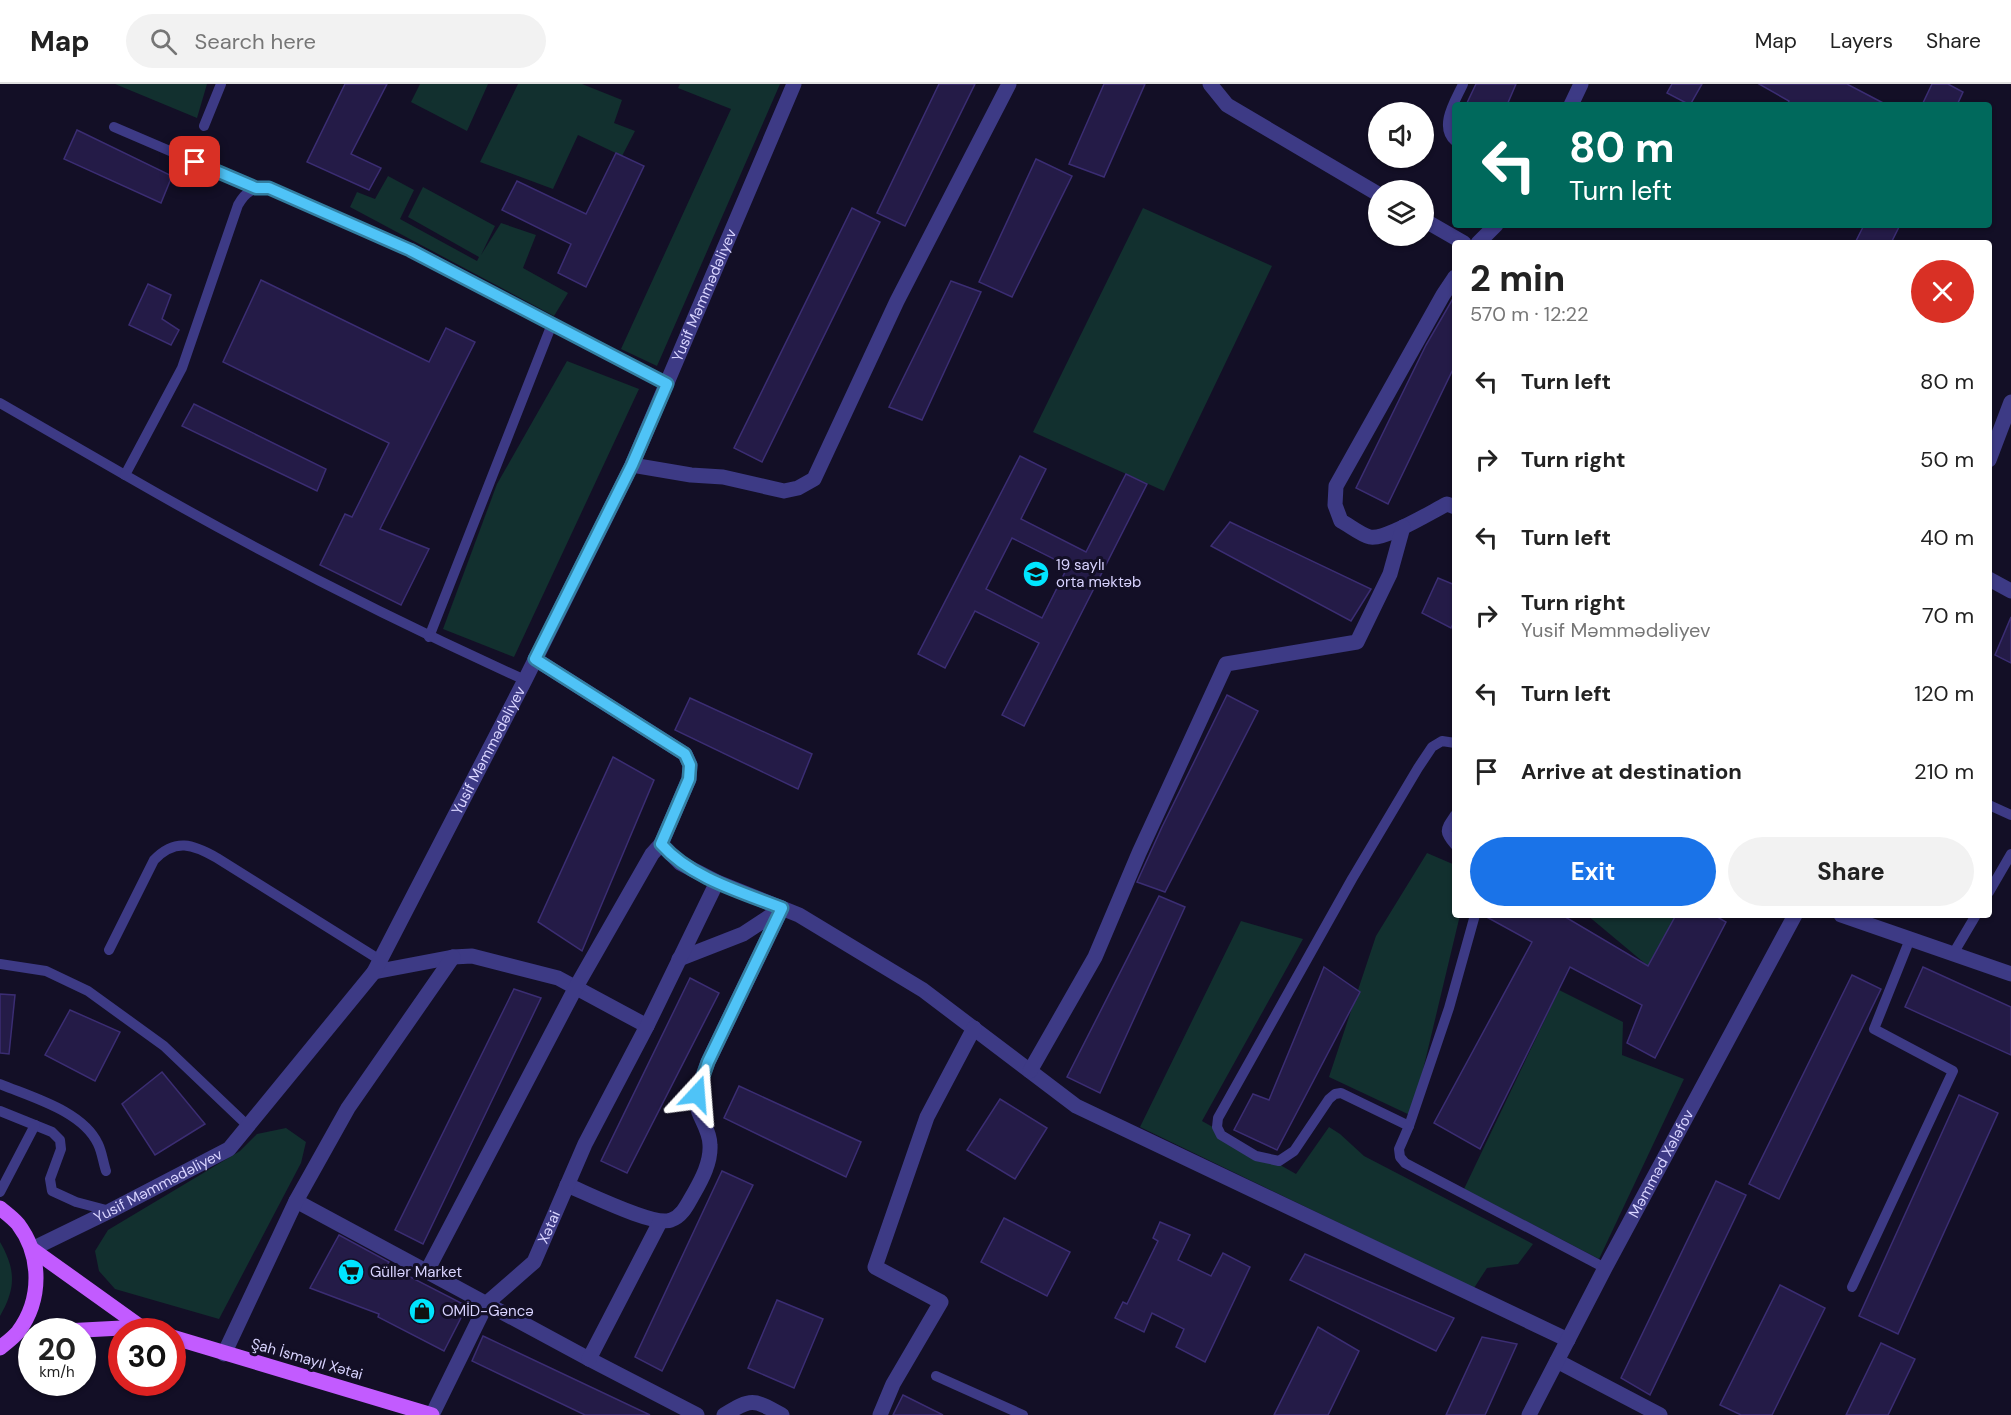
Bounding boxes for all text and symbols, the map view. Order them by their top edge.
search box [126,14,546,68]
text: Map [30,23,90,60]
icon: search [147,25,180,58]
text: Search here [195,27,316,56]
text: Map [1755,27,1797,55]
text: Layers [1830,27,1893,55]
text: Share [1926,27,1981,55]
map controls [1368,102,1434,246]
button: sound [1368,102,1434,168]
text: 80 m [1569,120,1675,175]
icon: left [1470,126,1548,204]
pin [169,136,220,187]
icon: arrive [178,145,211,178]
text: Turn left [1569,173,1672,208]
button: layers [1368,180,1434,246]
street label: Yusif Məmmədəliyev [667,226,741,365]
text: 2 min [1470,255,1565,302]
button: close [1911,260,1974,323]
text: 570 m · 12:22 [1470,301,1589,327]
icon: left [1470,365,1503,398]
text: Turn left [1521,367,1611,396]
text: 80 m [1920,367,1974,396]
icon: right [1470,443,1503,476]
text: Turn right [1521,445,1626,474]
text: 50 m [1920,445,1974,474]
icon: left [1470,521,1503,554]
text: Turn left [1521,523,1611,552]
text: 40 m [1920,523,1974,552]
place label: 19 saylı orta məktəb [1056,555,1142,592]
school or university icon: 19 saylı orta məktəb [1021,559,1051,589]
text: Turn right [1521,588,1626,617]
icon: right [1470,599,1503,632]
text: 70 m [1922,601,1974,630]
text: Yusif Məmmədəliyev [1521,617,1711,643]
icon: left [1470,677,1503,710]
text: Turn left [1521,679,1611,708]
text: 120 m [1914,679,1974,708]
street label: Yusif Məmmədəliyev [447,683,530,818]
icon: arrive [1470,755,1503,788]
text: Arrive at destination [1521,757,1742,786]
text: 210 m [1914,757,1974,786]
button: Exit [1470,837,1716,906]
button: Share [1728,837,1974,906]
position arrow [665,1062,729,1126]
street label: Məmməd Xələfov [1624,1106,1698,1221]
street label: Yusif Məmmədəliyev [90,1144,226,1227]
street label: Xətai [533,1207,565,1247]
supermarket icon: Güllər Market [336,1257,366,1287]
place label: Güllər Market [370,1262,462,1282]
shop icon: OMİD-Gəncə [407,1296,437,1326]
place label: OMİD-Gəncə [442,1301,534,1321]
speed limit sign: 30 [108,1318,186,1396]
text: 20 [38,1330,76,1369]
street label: Şah İsmayıl Xətai [249,1333,365,1385]
text: km/h [39,1362,75,1382]

